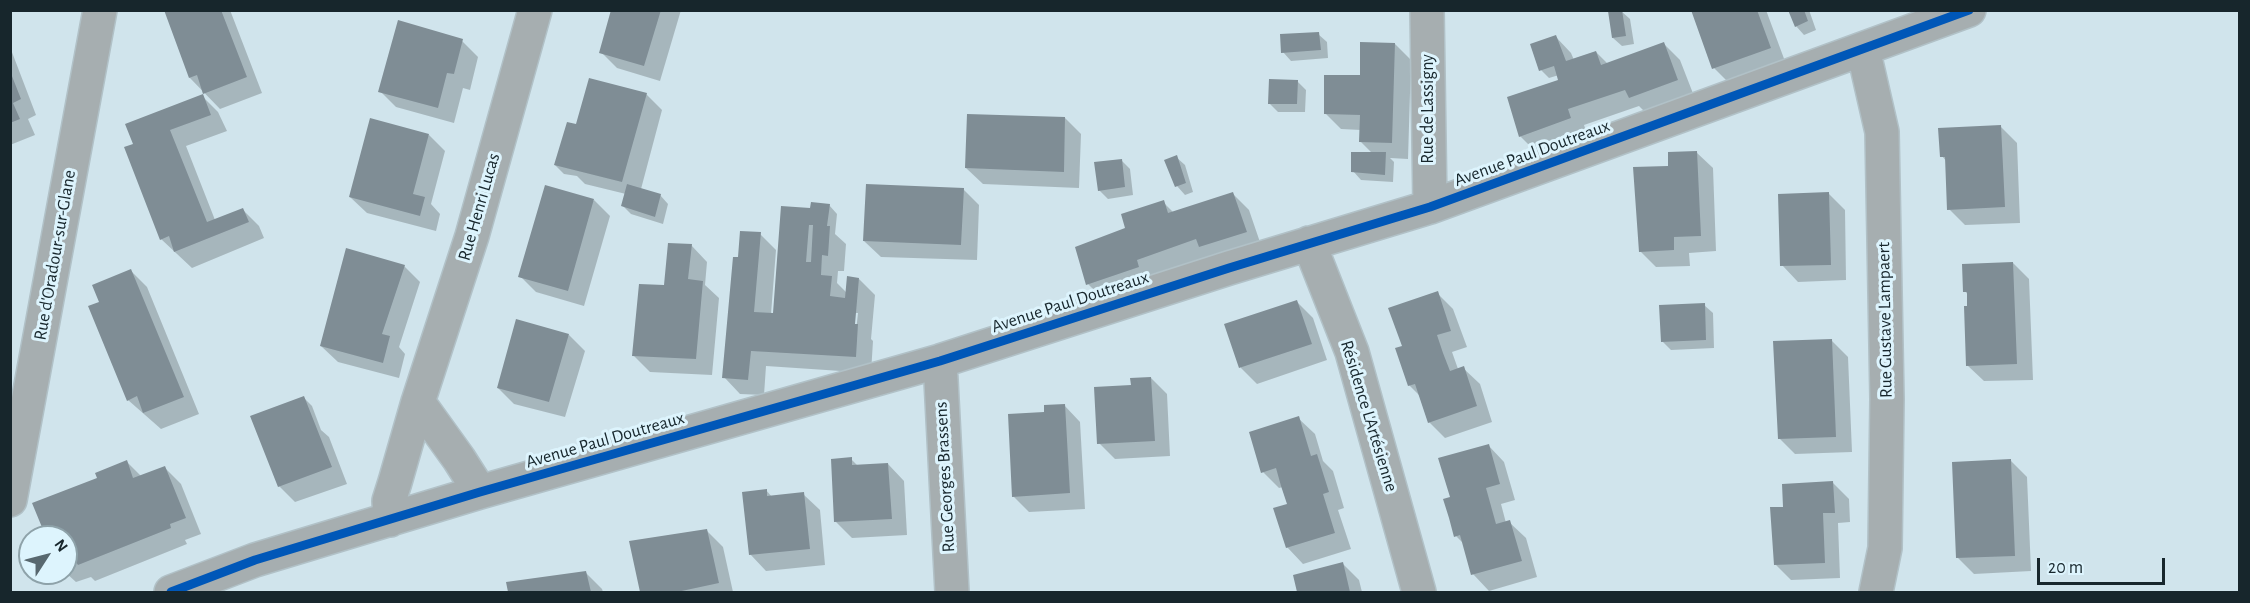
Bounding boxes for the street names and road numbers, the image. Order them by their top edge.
street label: Rue de Lassigny [1417,54,1439,164]
street label: Avenue Paul Doutreaux [1451,115,1613,191]
street label: Rue Henri Lucas [453,151,505,263]
street label: Rue d'Oradour-sur-Glane [29,168,81,342]
street label: Rue Gustave Lampaert [1873,242,1897,398]
street label: Avenue Paul Doutreaux [989,266,1151,338]
street label: Résidence L'Artésienne [1336,338,1402,494]
street label: Rue Georges Brassens [930,401,960,553]
street label: Avenue Paul Doutreaux [523,407,687,473]

